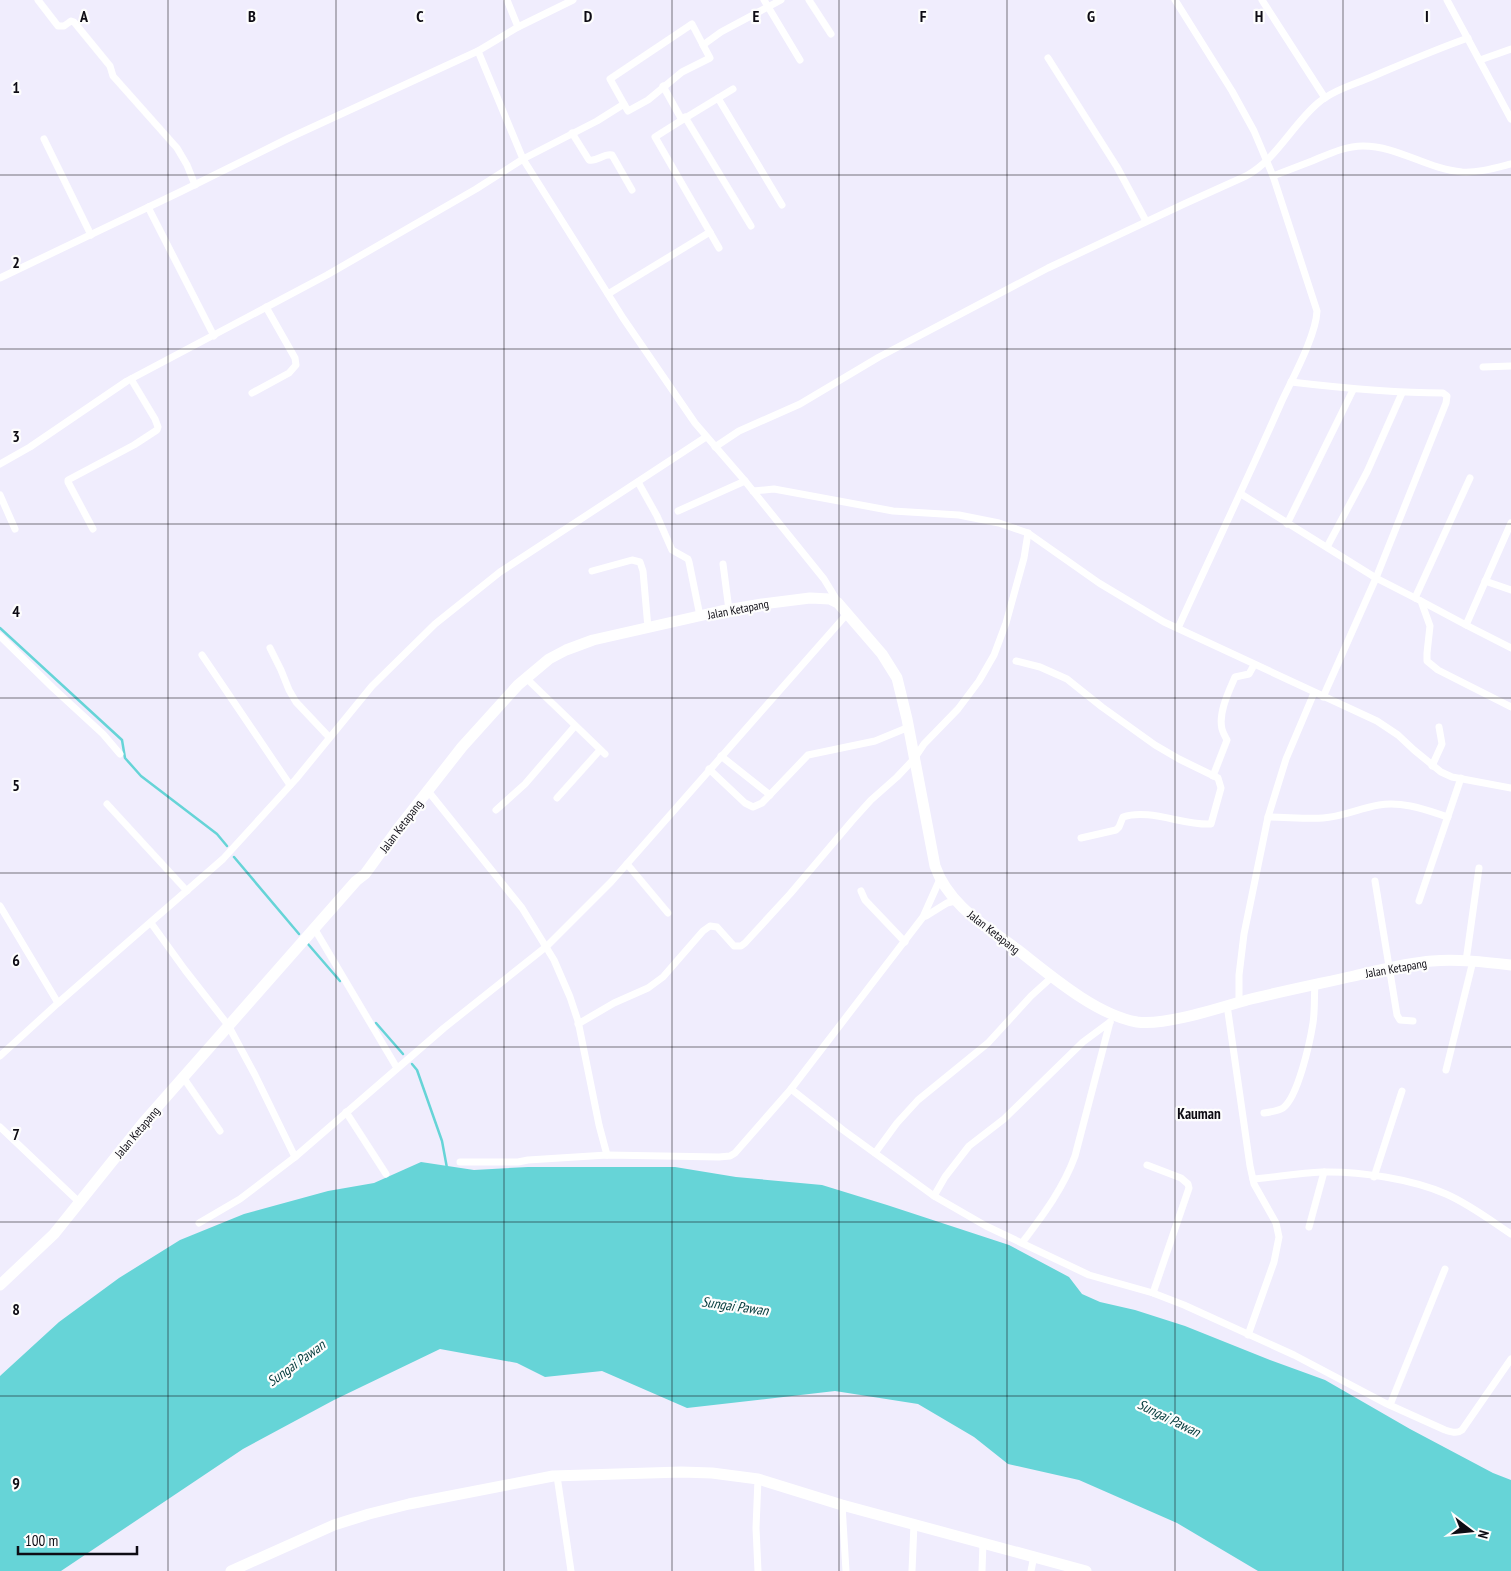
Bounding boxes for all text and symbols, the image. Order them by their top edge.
text: A [79,6,89,26]
text: B [248,6,256,26]
text: C [416,6,424,26]
text: D [584,6,593,26]
text: E [753,6,760,26]
text: F [920,6,927,26]
text: G [1087,6,1095,26]
text: H [1255,6,1263,26]
text: I [1425,6,1429,26]
text: 1 [12,77,20,97]
text: 2 [12,252,20,272]
text: 3 [12,426,20,446]
street label: Jalan Ketapang [705,596,770,622]
text: 4 [12,601,20,621]
text: 5 [12,775,20,795]
street label: Jalan Ketapang [376,797,426,856]
street label: Jalan Ketapang [964,906,1023,957]
text: 6 [12,950,20,970]
street label: Jalan Ketapang [1363,955,1428,981]
street label: Jalan Ketapang [111,1103,163,1161]
district label: Kauman [1177,1104,1221,1123]
text: 7 [12,1124,20,1144]
water label: Sungai Pawan [700,1292,770,1320]
text: 8 [12,1299,20,1319]
water label: Sungai Pawan [263,1335,329,1390]
water label: Sungai Pawan [1135,1395,1204,1441]
text: 9 [12,1473,20,1493]
north arrow [1446,1506,1496,1556]
scale bar [18,1524,136,1556]
text: N [1474,1528,1493,1541]
text: 100 m [25,1531,58,1550]

